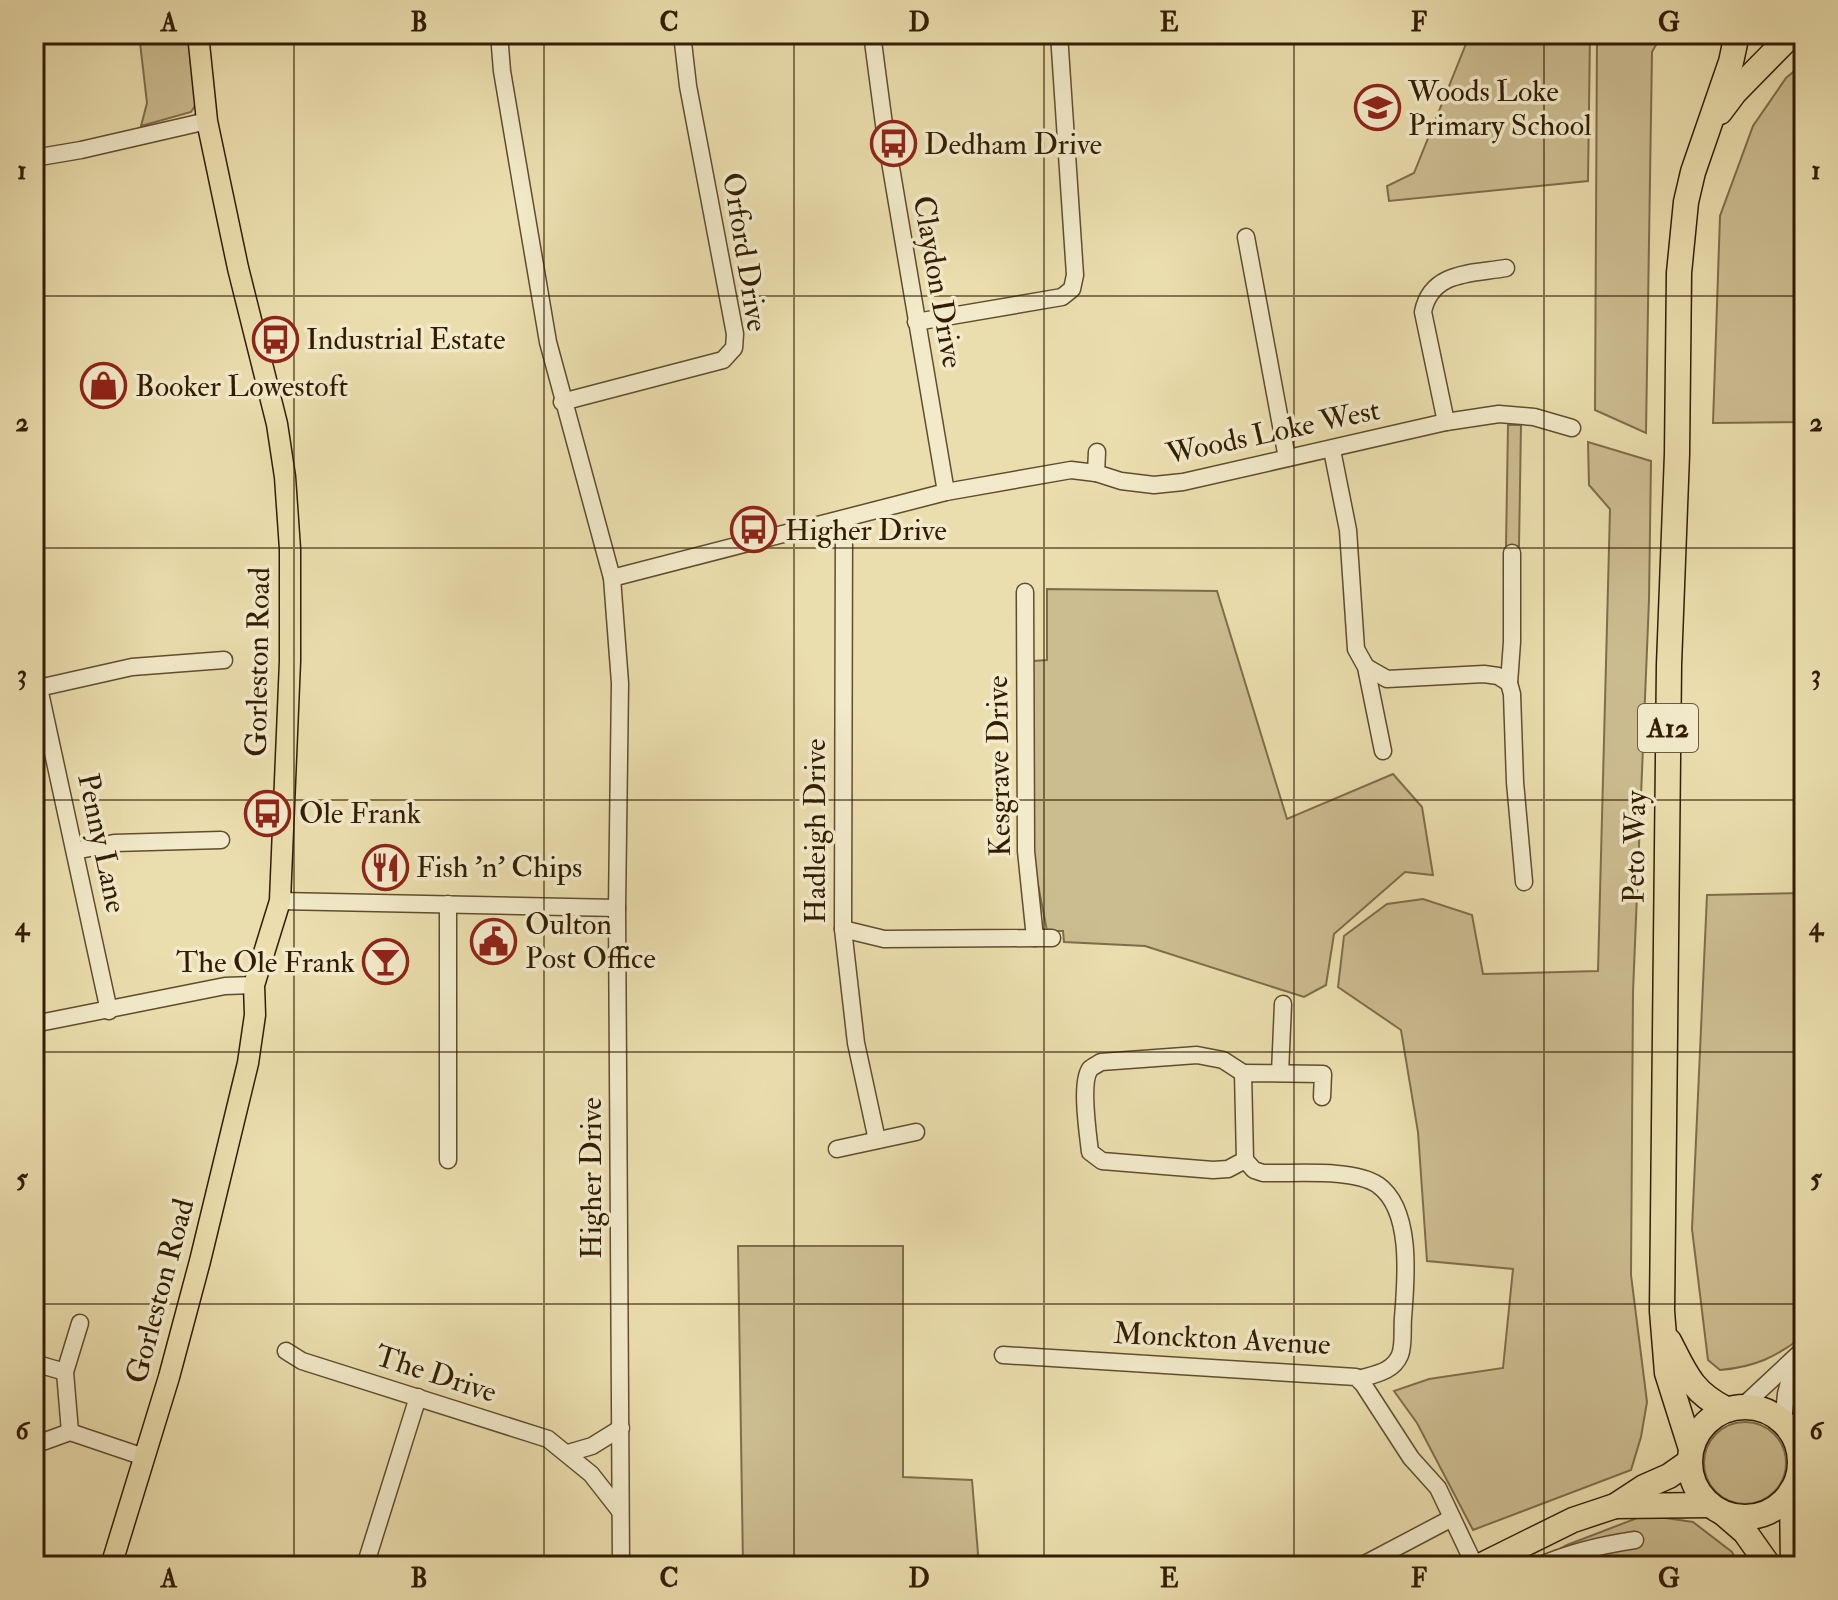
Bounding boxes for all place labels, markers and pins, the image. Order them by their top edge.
place label: Woods Loke Primary School [1407,73,1592,144]
school or university icon: Woods Loke Primary School [1353,84,1401,132]
bus stop icon: Dedham Drive [869,120,917,168]
place label: Dedham Drive [924,126,1102,163]
bus stop icon: Industrial Estate [251,315,299,363]
place label: Industrial Estate [306,321,506,358]
shop icon: Booker Lowestoft [80,362,128,410]
place label: Booker Lowestoft [135,368,348,405]
bus stop icon: Higher Drive [730,506,778,554]
place label: Higher Drive [785,512,947,549]
bus stop icon: Ole Frank [244,789,292,837]
place label: Ole Frank [299,795,421,832]
restaurant icon: Fish 'n' Chips [361,843,409,891]
place label: Fish 'n' Chips [416,849,582,886]
place label: Oulton Post Office [525,906,656,977]
public building icon: Oulton Post Office [470,917,518,965]
bar icon: The Ole Frank [362,938,410,986]
place label: The Ole Frank [176,944,355,981]

